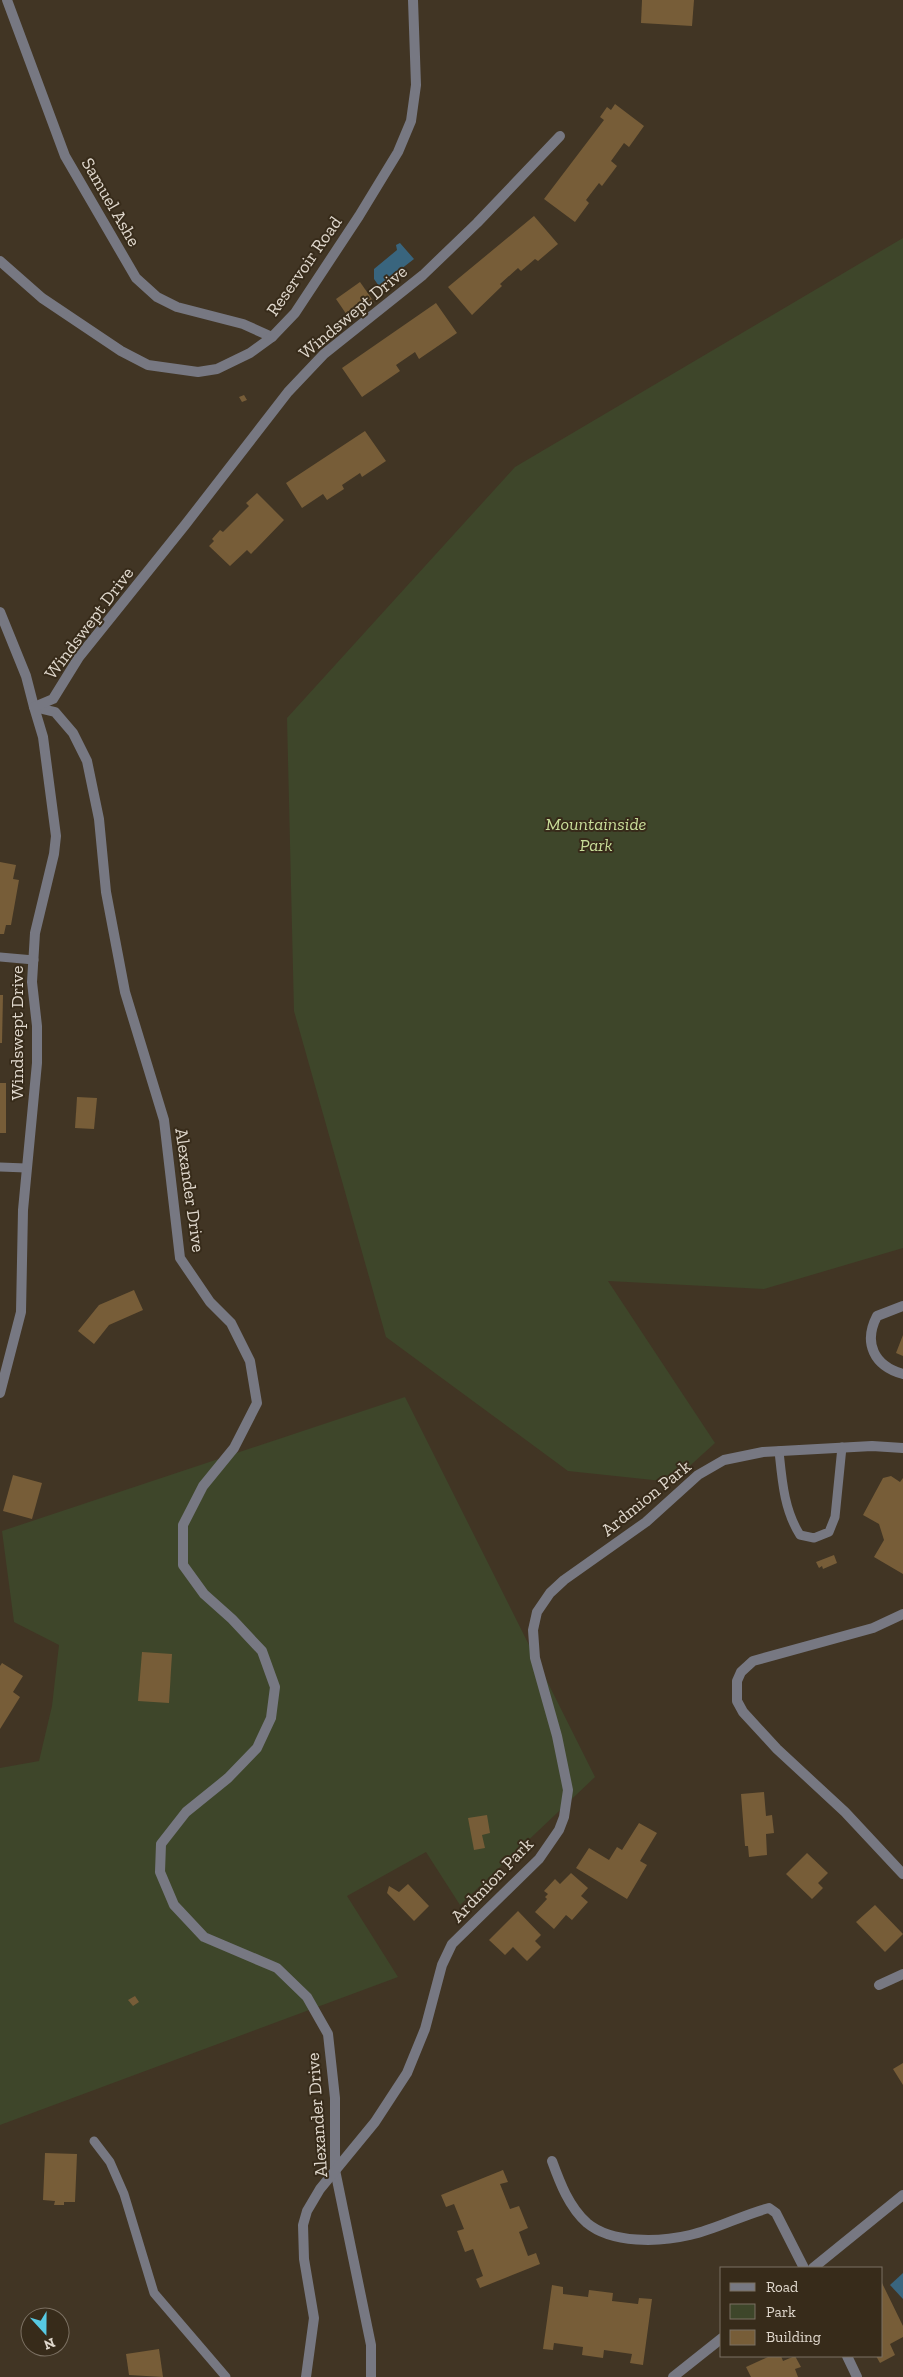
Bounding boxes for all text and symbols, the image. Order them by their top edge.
street label: Samuel Ashe [77,154,145,250]
street label: Reservoir Road [262,212,346,320]
street label: Windswept Drive [294,260,412,364]
street label: Windswept Drive [40,563,138,683]
park label: Mountainside Park [546,813,647,856]
street label: Windswept Drive [6,966,28,1100]
street label: Alexander Drive [170,1127,210,1253]
street label: Ardmion Park [597,1455,696,1541]
street label: Ardmion Park [446,1833,538,1927]
street label: Alexander Drive [302,2052,332,2178]
legend [720,2267,883,2357]
text: Road [766,2278,799,2296]
text: Park [766,2303,796,2321]
north arrow [20,2307,70,2357]
text: Building [766,2328,821,2346]
text: N [41,2334,57,2354]

